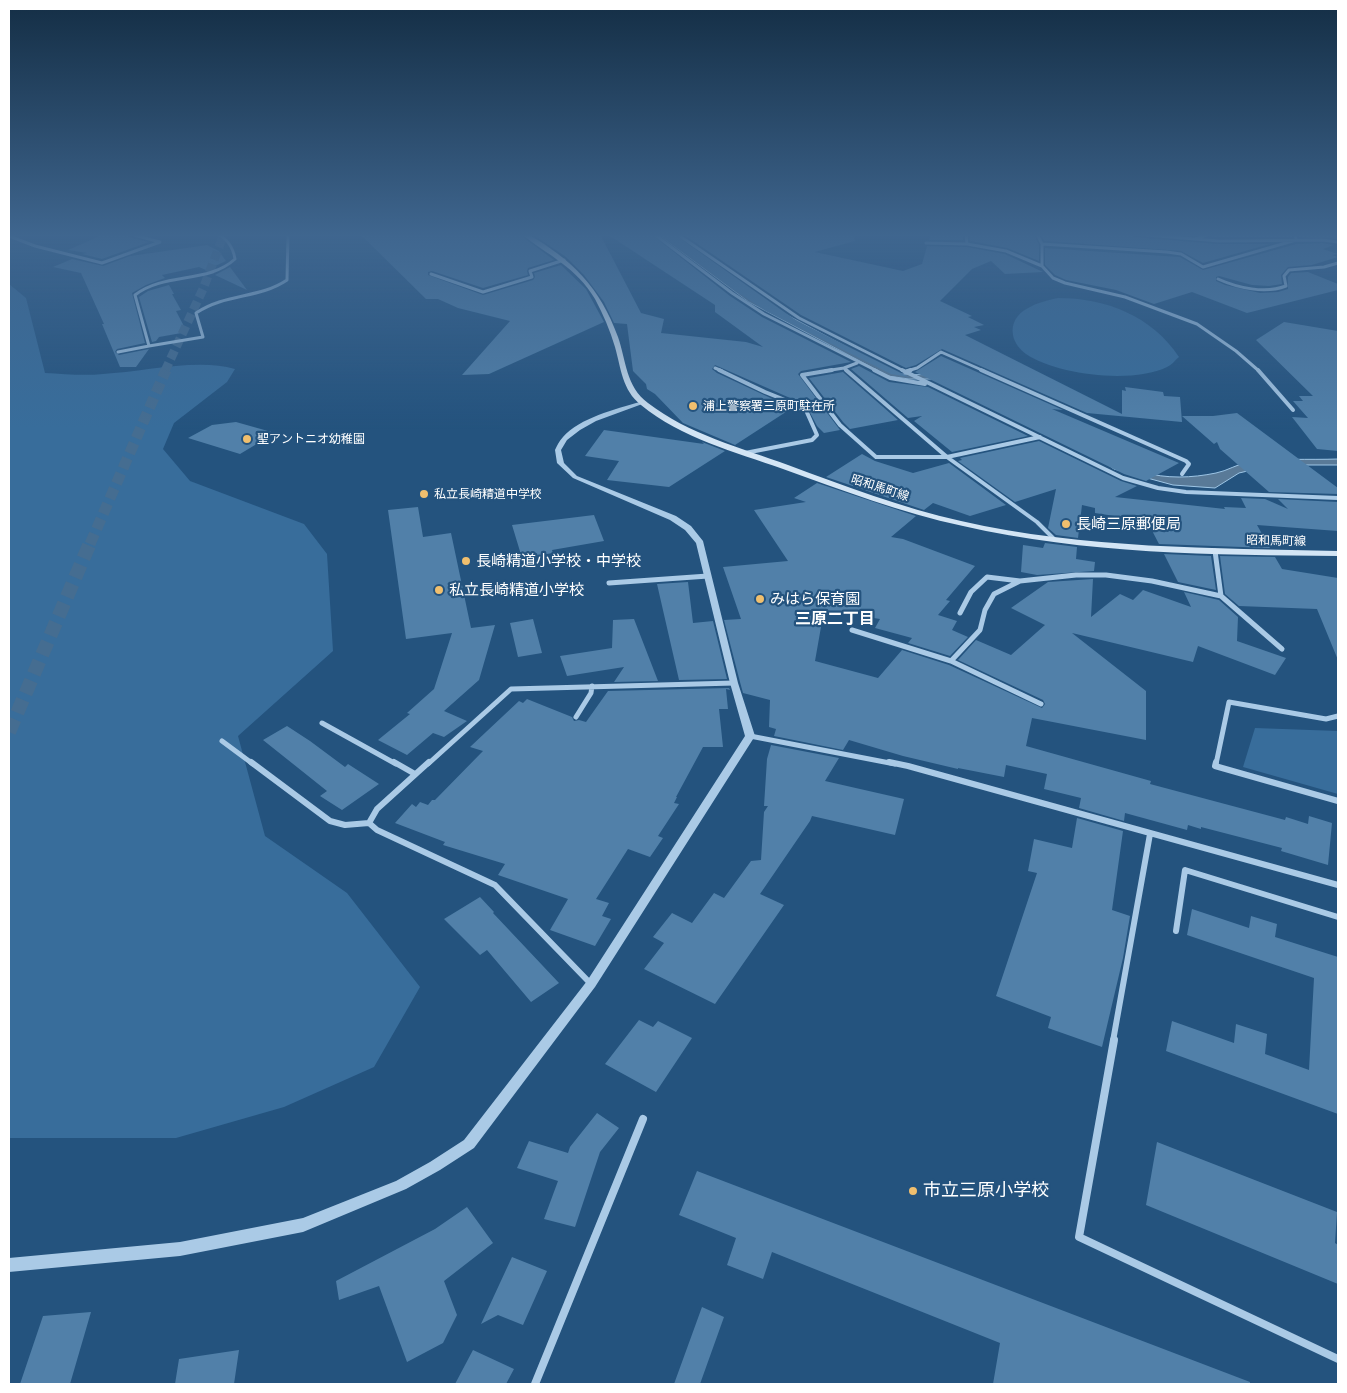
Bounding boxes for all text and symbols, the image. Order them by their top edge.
place label: 浦上警察署三原町駐在所 [703,399,835,413]
marker: 浦上警察署三原町駐在所 [687,400,699,412]
place label: 聖アントニオ幼稚園 [257,432,365,446]
marker: 聖アントニオ幼稚園 [241,433,253,445]
street label: 昭和馬町線 [849,472,911,504]
place label: 私立長崎精道中学校 [434,487,542,501]
marker: 私立長崎精道中学校 [418,488,430,500]
place label: 長崎三原郵便局 [1076,515,1181,533]
marker: 長崎三原郵便局 [1060,518,1072,530]
street label: 昭和馬町線 [1246,533,1306,549]
place label: 長崎精道小学校・中学校 [476,552,641,570]
marker: 長崎精道小学校・中学校 [460,555,472,567]
place label: 私立長崎精道小学校 [449,581,584,599]
marker: 私立長崎精道小学校 [433,584,445,596]
place label: みはら保育園 [770,590,860,608]
marker: みはら保育園 [754,593,766,605]
district label: 三原二丁目 [795,609,875,629]
place label: 市立三原小学校 [923,1180,1049,1202]
marker: 市立三原小学校 [907,1185,919,1197]

